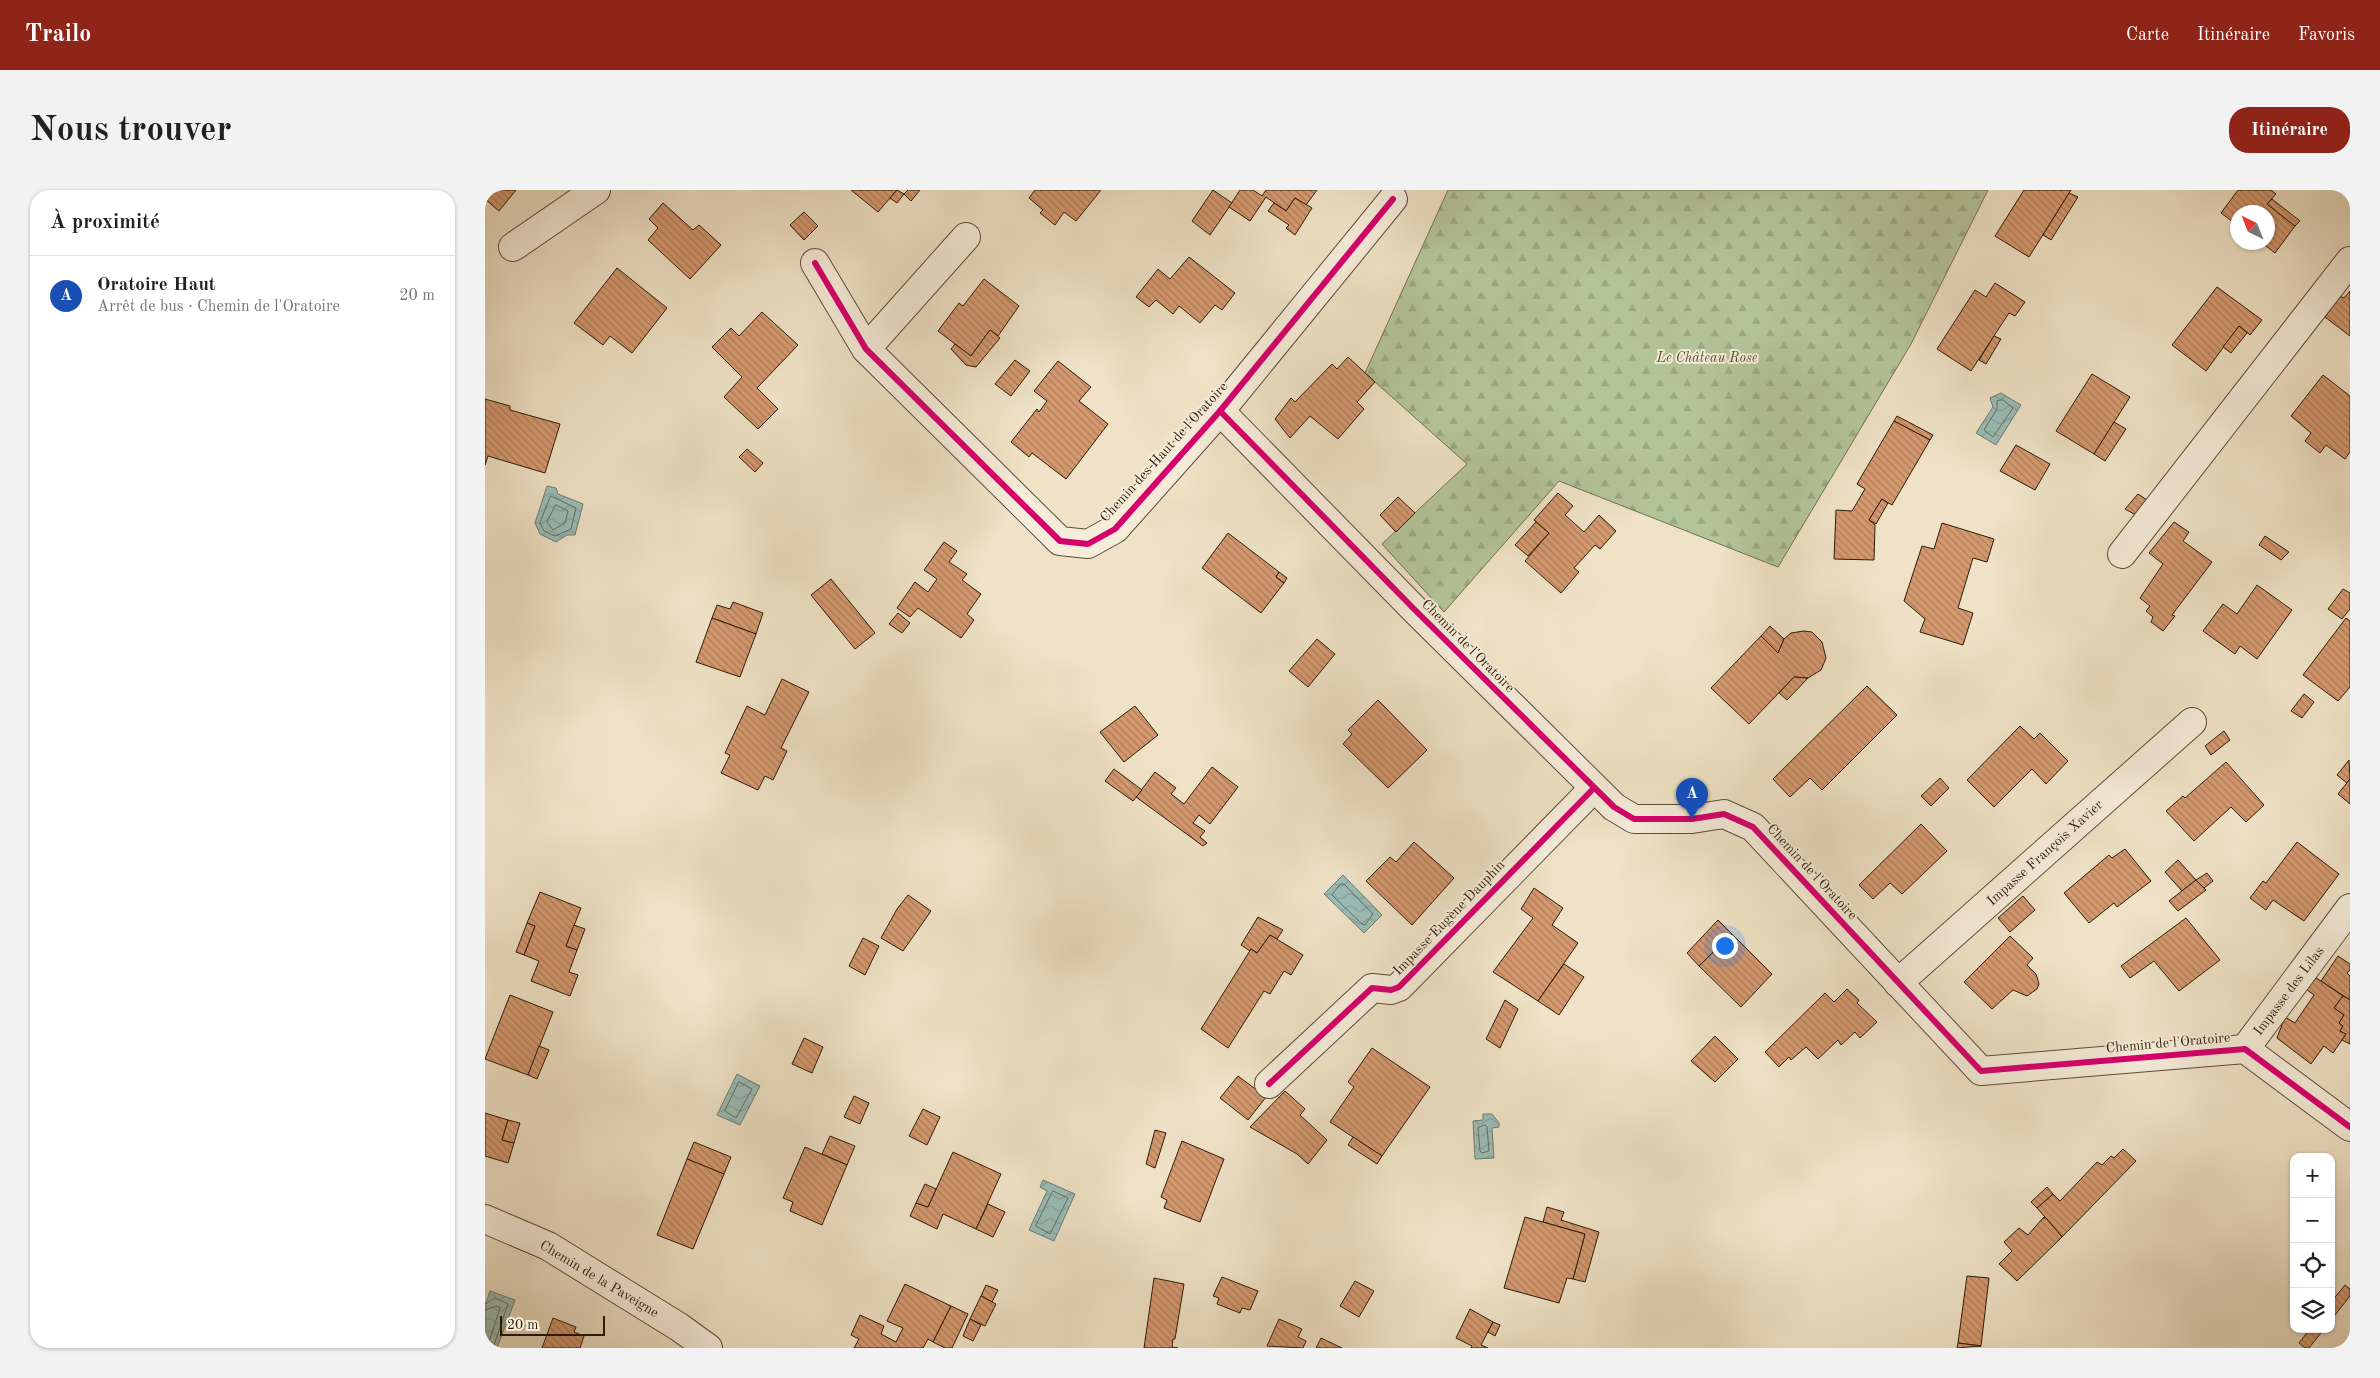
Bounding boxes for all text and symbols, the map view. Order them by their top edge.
text: Trailo [25,23,91,47]
text: Carte [2126,26,2169,44]
text: Itinéraire [2197,26,2270,44]
text: Favoris [2298,26,2355,44]
button: Itinéraire [2229,107,2350,153]
text: Nous trouver [30,113,232,148]
north arrow [2230,205,2275,250]
text: À proximité [50,212,160,233]
text: Oratoire Haut [97,276,216,295]
text: A [60,288,72,304]
text: 20 m [399,288,435,304]
text: Arrêt de bus · Chemin de l'Oratoire [97,299,340,315]
park label: Le Château Rose [1655,351,1758,365]
street label: Chemin des Haut de l'Oratoire [1098,379,1230,525]
street label: Chemin de l'Oratoire [1419,597,1517,695]
pin: A [1676,778,1708,819]
street label: Impasse François Xavier [1985,797,2106,908]
street label: Chemin de l'Oratoire [1764,822,1860,922]
street label: Impasse Eugène Dauphin [1391,857,1508,978]
your location [1712,933,1738,959]
street label: Impasse des Lilas [2251,944,2327,1038]
street label: Chemin de l'Oratoire [2105,1031,2231,1055]
map controls [2290,1153,2335,1333]
button: + [2290,1153,2335,1198]
button: − [2290,1198,2335,1243]
street label: Chemin de la Paveigne [537,1238,661,1320]
button: locate [2290,1243,2335,1288]
button: layers [2290,1288,2335,1333]
scale bar [500,1313,605,1336]
text: 20 m [507,1318,538,1332]

